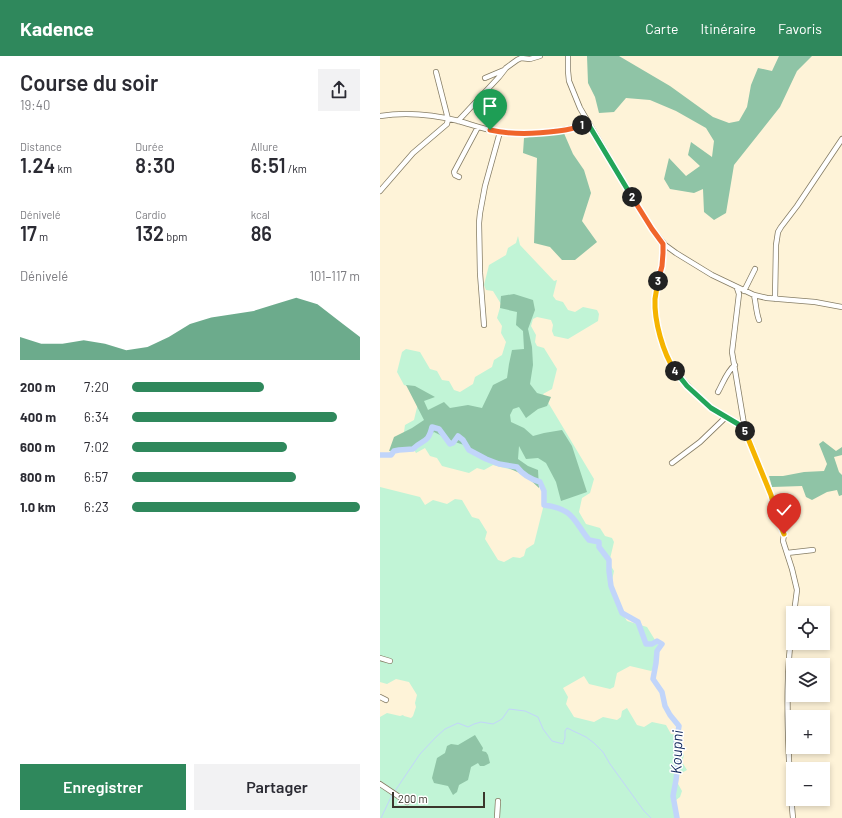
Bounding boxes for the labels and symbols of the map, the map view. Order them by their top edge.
pin [473,89,507,130]
pin: 1 [572,115,592,135]
pin: 2 [622,187,642,207]
pin: 3 [648,271,668,291]
pin: 4 [665,361,685,381]
pin: 5 [735,421,755,441]
pin [767,493,801,534]
water label: Koupni [666,729,686,774]
scale bar [392,790,485,809]

